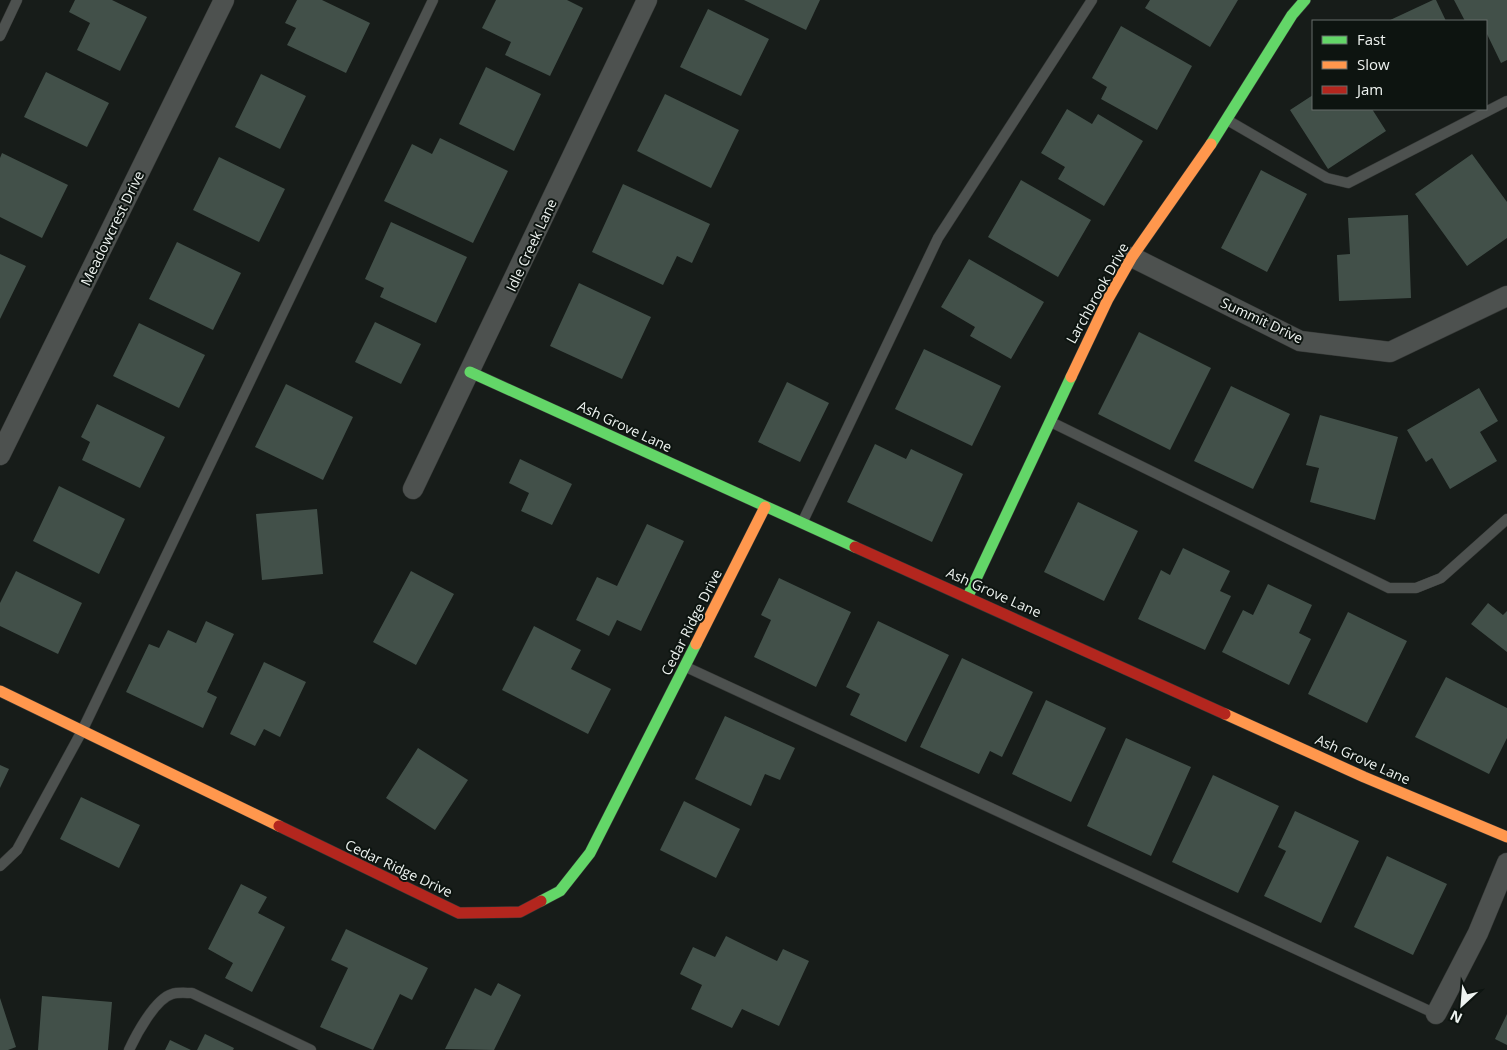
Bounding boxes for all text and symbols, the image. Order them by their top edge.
legend [1312,20,1487,110]
text: Fast [1357,29,1386,49]
text: Slow [1357,54,1390,74]
text: Jam [1355,79,1383,99]
street label: Meadowcrest Drive [76,167,148,289]
street label: Idle Creek Lane [501,195,561,294]
street label: Larchbrook Drive [1061,239,1133,347]
street label: Summit Drive [1218,293,1306,347]
street label: Ash Grove Lane [575,396,675,456]
street label: Ash Grove Lane [943,563,1045,621]
street label: Cedar Ridge Drive [656,566,726,678]
street label: Ash Grove Lane [1312,730,1414,788]
street label: Cedar Ridge Drive [342,835,456,901]
north arrow [1437,980,1487,1030]
text: N [1447,1006,1465,1028]

